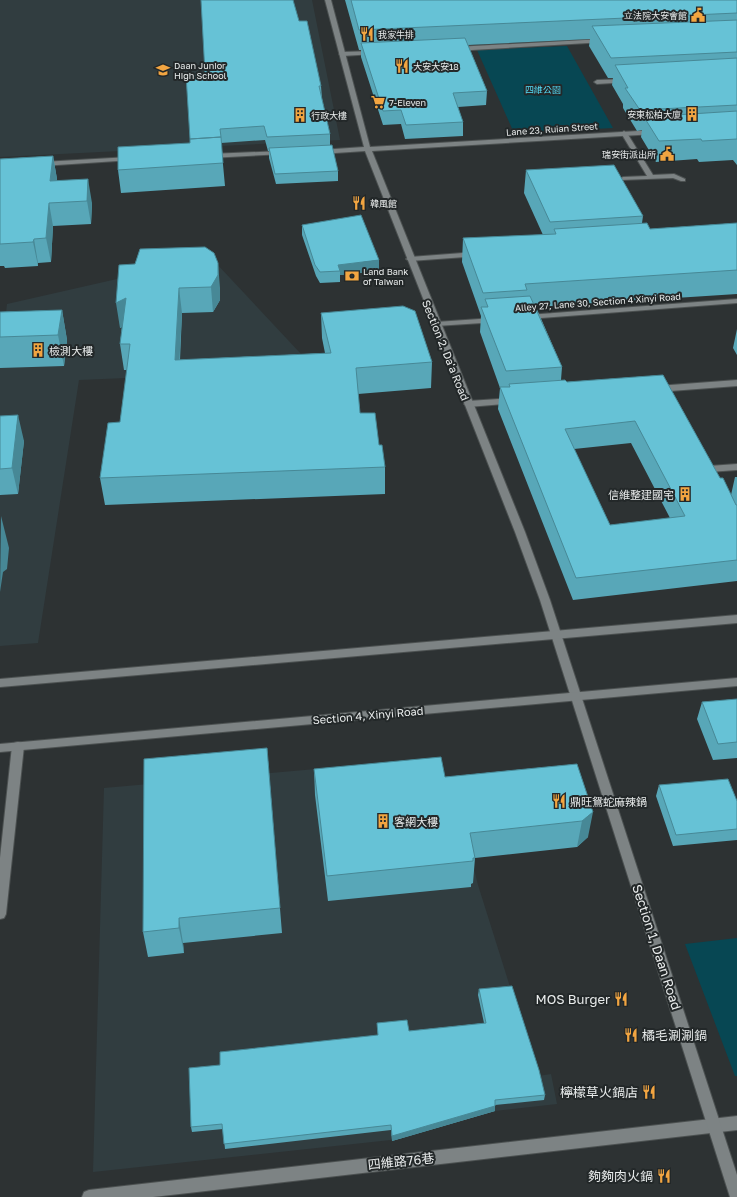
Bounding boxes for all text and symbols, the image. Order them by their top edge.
public building icon: 立法院大安會館 [690,7,706,23]
place label: 立法院大安會館 [624,10,687,21]
restaurant icon: 我家牛排 [359,26,375,42]
place label: 我家牛排 [378,29,414,40]
restaurant icon: 大安大安18 [394,58,410,74]
place label: Daan Junior High School [174,60,227,81]
place label: 大安大安18 [413,61,459,72]
school or university icon: Daan Junior High School [155,62,171,78]
park label: 四維公園 [525,84,561,95]
supermarket icon: 7-Eleven [370,94,386,110]
place label: 7-Eleven [389,97,426,108]
building icon: 安東松柏大廈 [684,106,700,122]
building icon: 行政大樓 [292,107,308,123]
place label: 安東松柏大廈 [627,109,681,120]
place label: 行政大樓 [311,110,347,121]
street label: Lane 23, Ruian Street [506,120,599,138]
public building icon: 瑞安街派出所 [659,146,675,162]
place label: 瑞安街派出所 [602,149,656,160]
restaurant icon: 韓風館 [351,195,367,211]
place label: 韓風館 [370,198,397,209]
place label: Land Bank of Taiwan [363,266,408,287]
bank icon: Land Bank of Taiwan [344,268,360,284]
street label: Alley 27, Lane 30, Section 4 Xinyi Road [515,291,681,313]
street label: Section 2, Da'a Road [420,298,472,402]
building icon: 檢測大樓 [30,342,46,358]
place label: 檢測大樓 [49,344,93,357]
building icon: 信維整建國宅 [677,486,693,502]
place label: 信維整建國宅 [608,488,674,501]
street label: Section 4, Xinyi Road [312,704,424,726]
restaurant icon: 鼎旺鴛蛇麻辣鍋 [551,793,567,809]
place label: 鼎旺鴛蛇麻辣鍋 [570,795,647,808]
building icon: 客網大樓 [375,813,391,829]
place label: 客網大樓 [394,815,438,828]
street label: Section 1, Daan Road [629,882,685,1012]
place label: MOS Burger [536,991,610,1007]
restaurant icon: MOS Burger [613,991,629,1007]
restaurant icon: 橘毛涮涮鍋 [623,1027,639,1043]
place label: 橘毛涮涮鍋 [642,1027,707,1043]
place label: 檸檬草火鍋店 [560,1084,638,1100]
restaurant icon: 檸檬草火鍋店 [641,1084,657,1100]
street label: 四維路76巷 [367,1150,435,1172]
place label: 夠夠肉火鍋 [588,1168,653,1184]
restaurant icon: 夠夠肉火鍋 [656,1168,672,1184]

